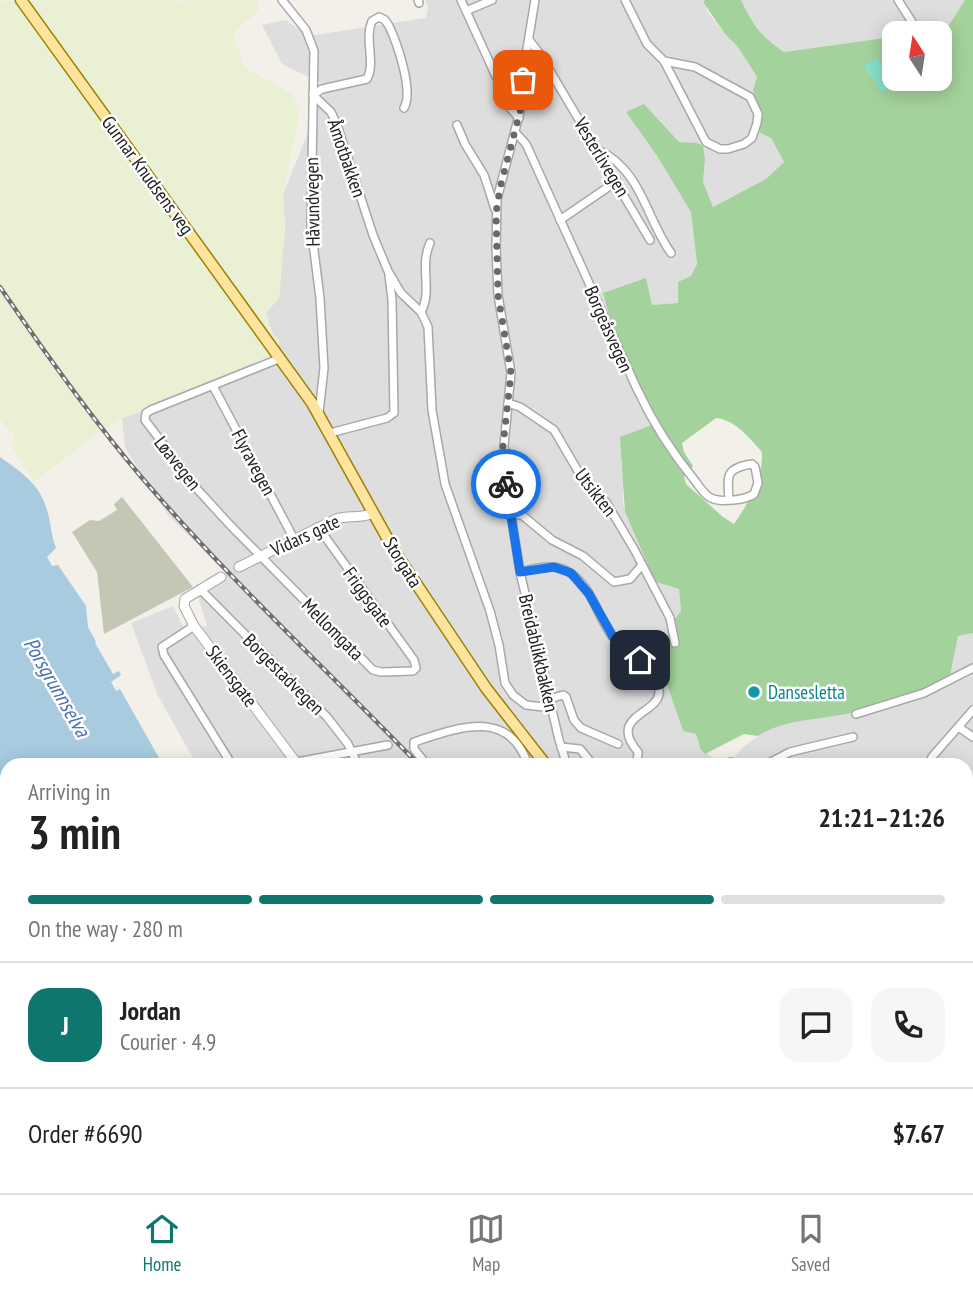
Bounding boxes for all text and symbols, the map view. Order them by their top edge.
north arrow [882,21,952,91]
map controls [882,21,952,91]
pin [493,50,553,110]
icon: bag [504,61,542,99]
street label: Gunnar Knudsens veg [97,111,199,239]
street label: Vesterlivegen [568,112,635,201]
street label: Åmotbakken [322,116,372,200]
street label: Håvundvegen [299,157,325,247]
street label: Borgeåsvegen [579,282,639,376]
street label: Flyravegen [227,425,281,499]
street label: Løavegen [149,431,207,495]
courier [471,449,541,519]
street label: Utsikten [570,463,622,521]
icon: bike [487,465,525,503]
street label: Vidars gate [266,509,343,562]
street label: Storgata [378,532,428,592]
street label: Friggsgate [338,562,398,632]
street label: Breidablikkbakken [514,592,564,714]
street label: Mellomgata [297,593,369,665]
street label: Borgestadvegen [238,628,330,720]
pin [610,630,670,690]
water label: Porsgrunnselva [18,632,97,743]
street label: Skiensgate [201,640,263,712]
icon: home [621,641,659,679]
place label: Dansesletta [768,680,845,704]
marker: Dansesletta [746,684,762,700]
text: Arriving in [28,777,110,806]
text: 21:21–21:26 [818,801,945,834]
text: 3 min [28,802,121,862]
text: On the way · 280 m [28,914,183,943]
button: chat [779,988,853,1062]
button: phone [871,988,945,1062]
text: Jordan [120,994,181,1027]
text: J [61,1009,69,1042]
text: Courier · 4.9 [120,1027,216,1056]
text: Order #6690 [28,1117,143,1150]
text: $7.67 [892,1117,945,1150]
tab: Home [143,1210,181,1276]
tab: Map [467,1210,505,1276]
tab: Saved [791,1210,830,1276]

